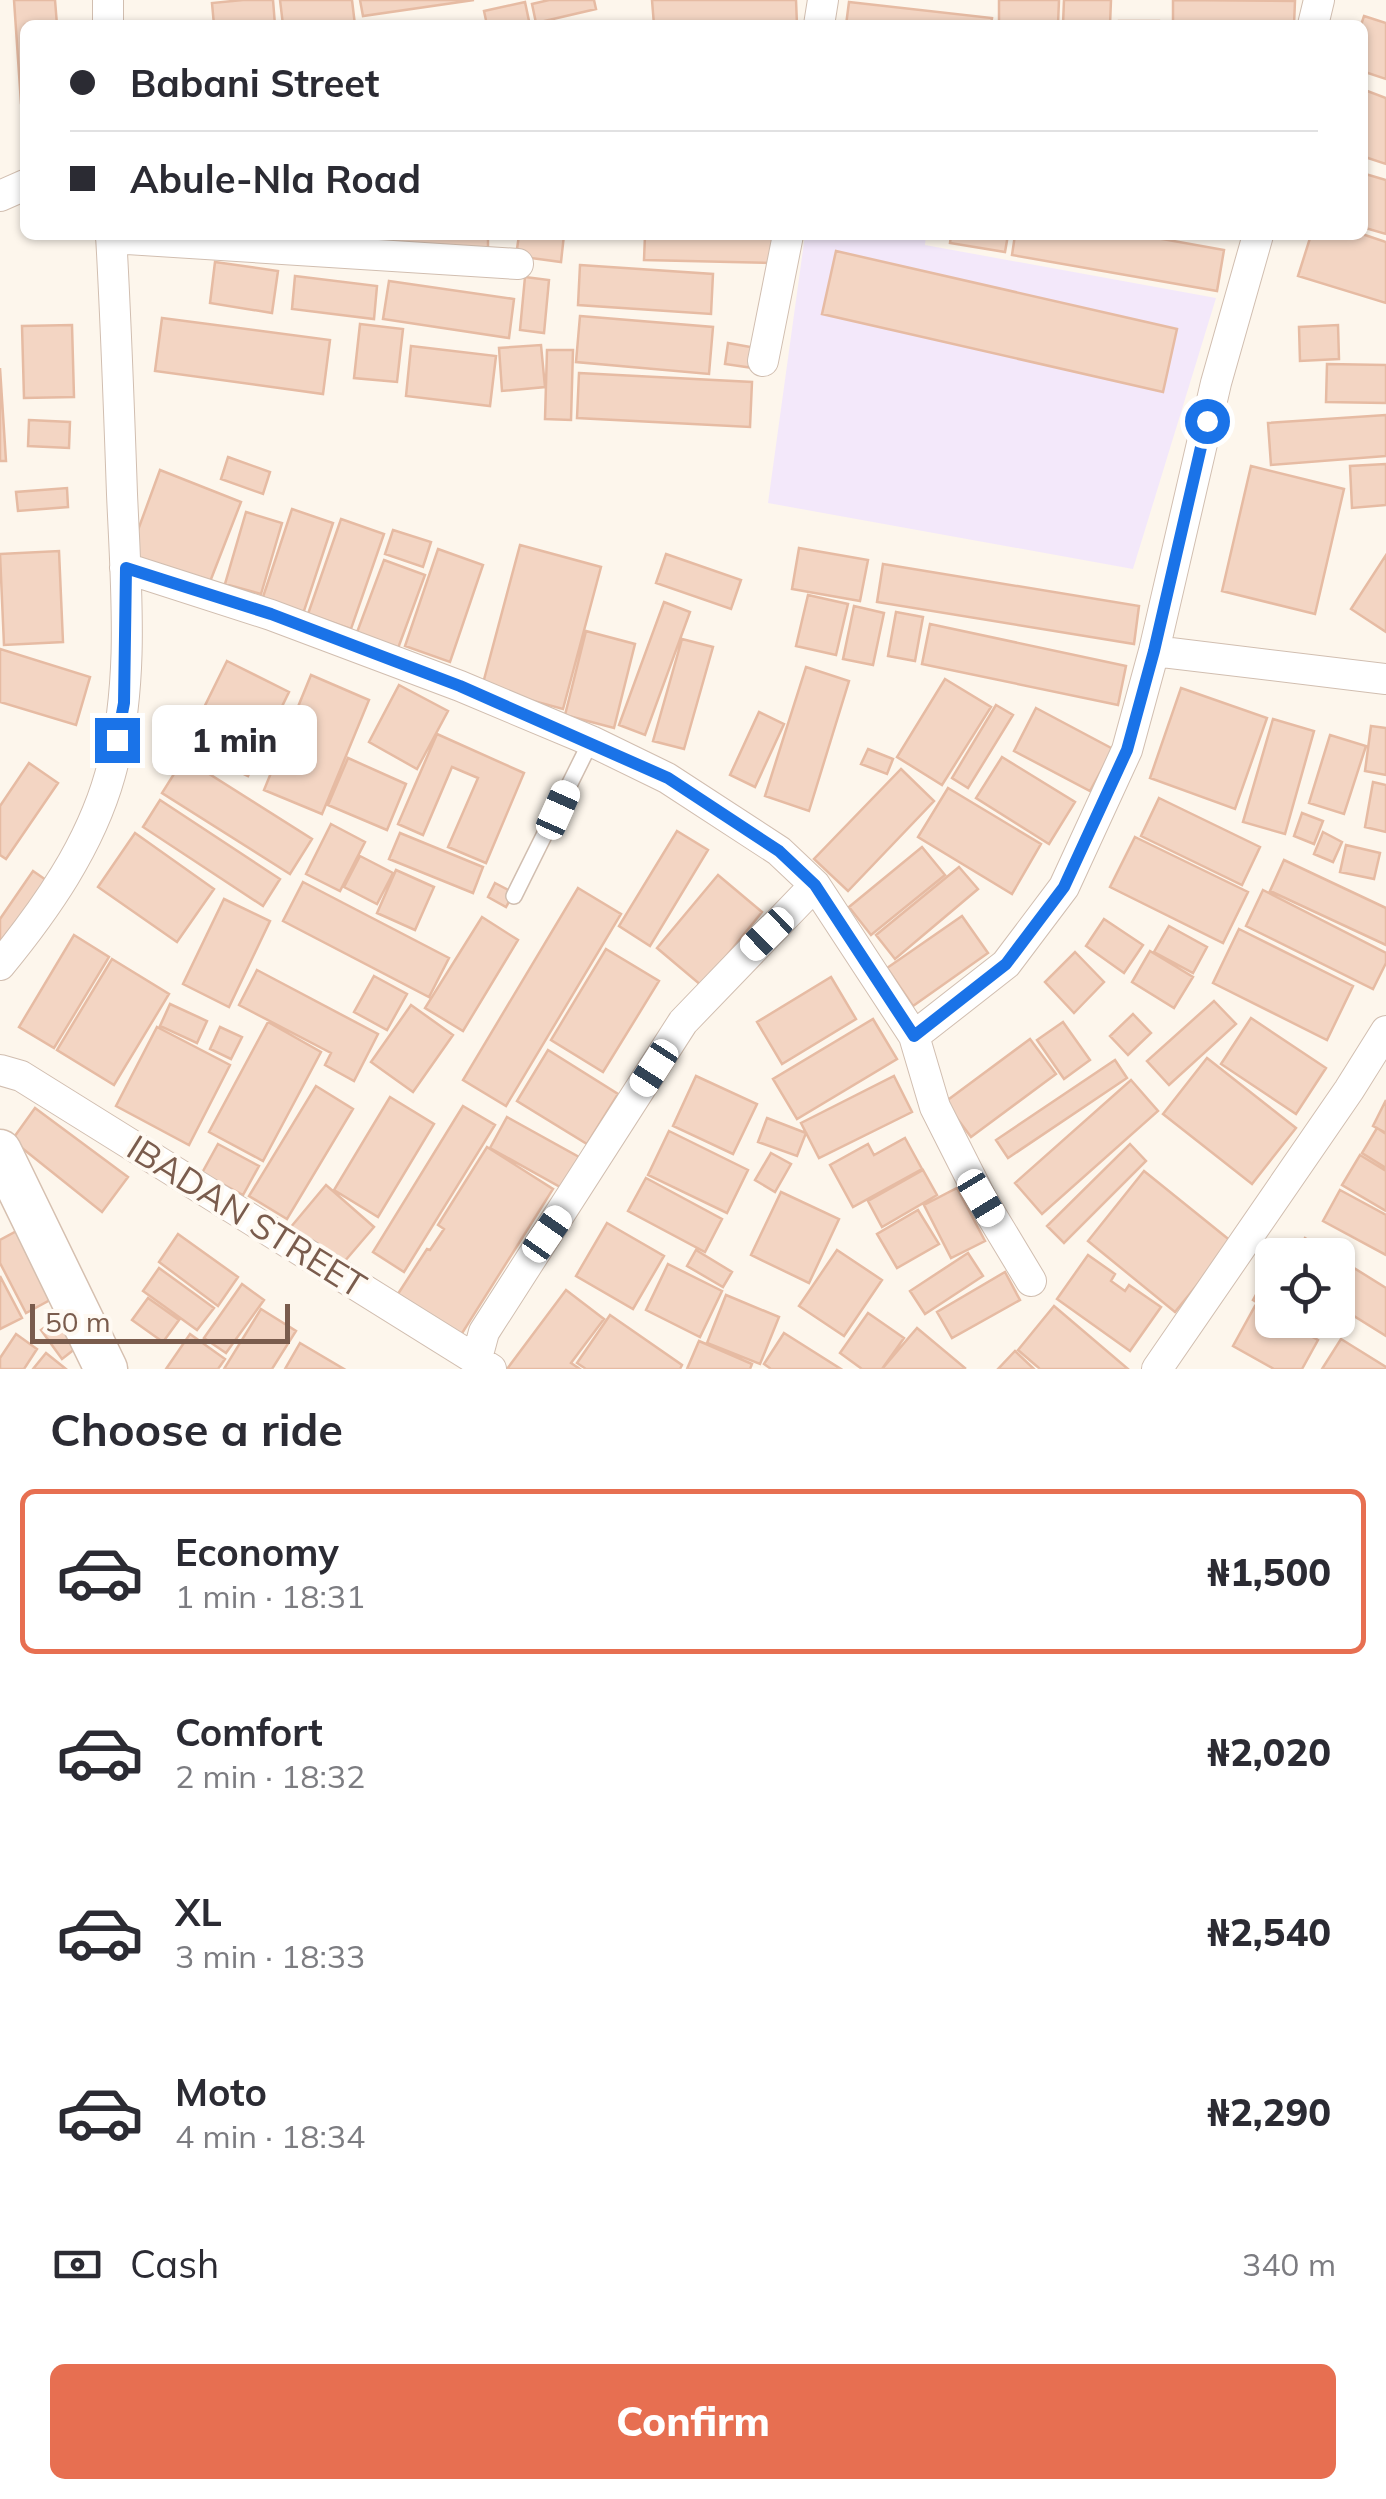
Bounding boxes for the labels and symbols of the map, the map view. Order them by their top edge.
route start [1185,399,1230,444]
callout: 1 min [152,705,317,775]
route end [95,718,140,763]
car [532,776,584,844]
car [735,902,799,966]
car [625,1035,683,1101]
street label: IBADAN STREET [119,1125,375,1307]
car [953,1165,1009,1231]
car [518,1201,576,1267]
scale bar [30,1299,290,1344]

